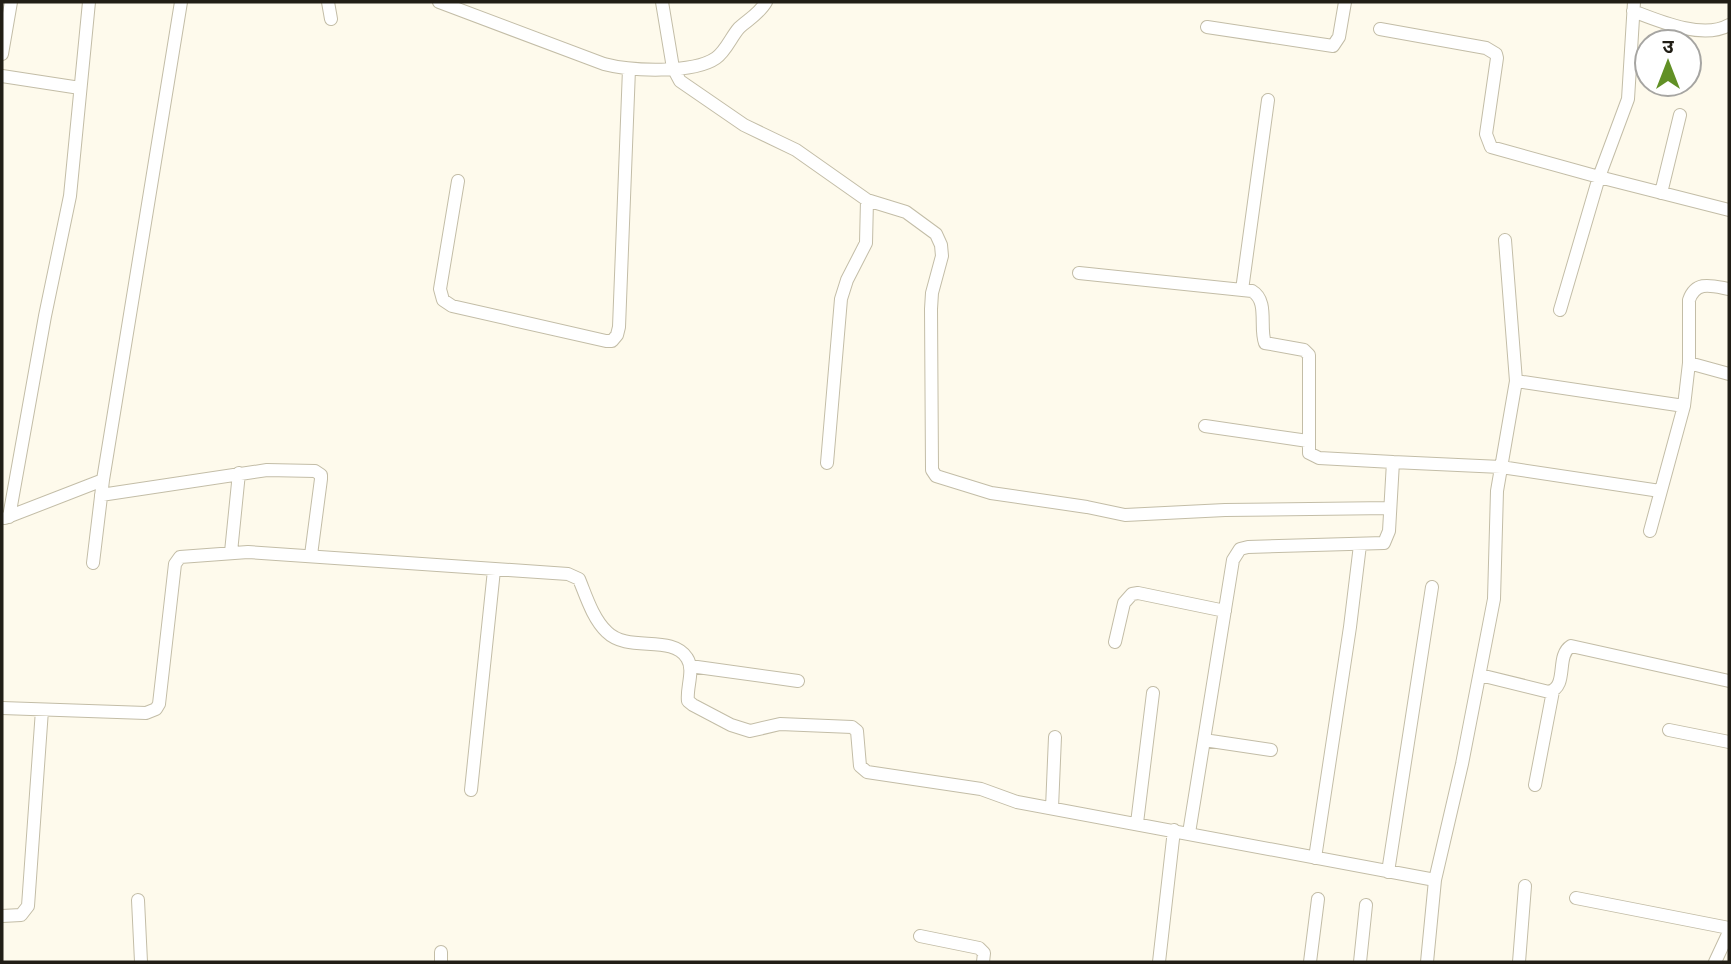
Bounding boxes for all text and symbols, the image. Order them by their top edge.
north arrow [1633,28,1703,98]
text: उ [1662,35,1674,58]

